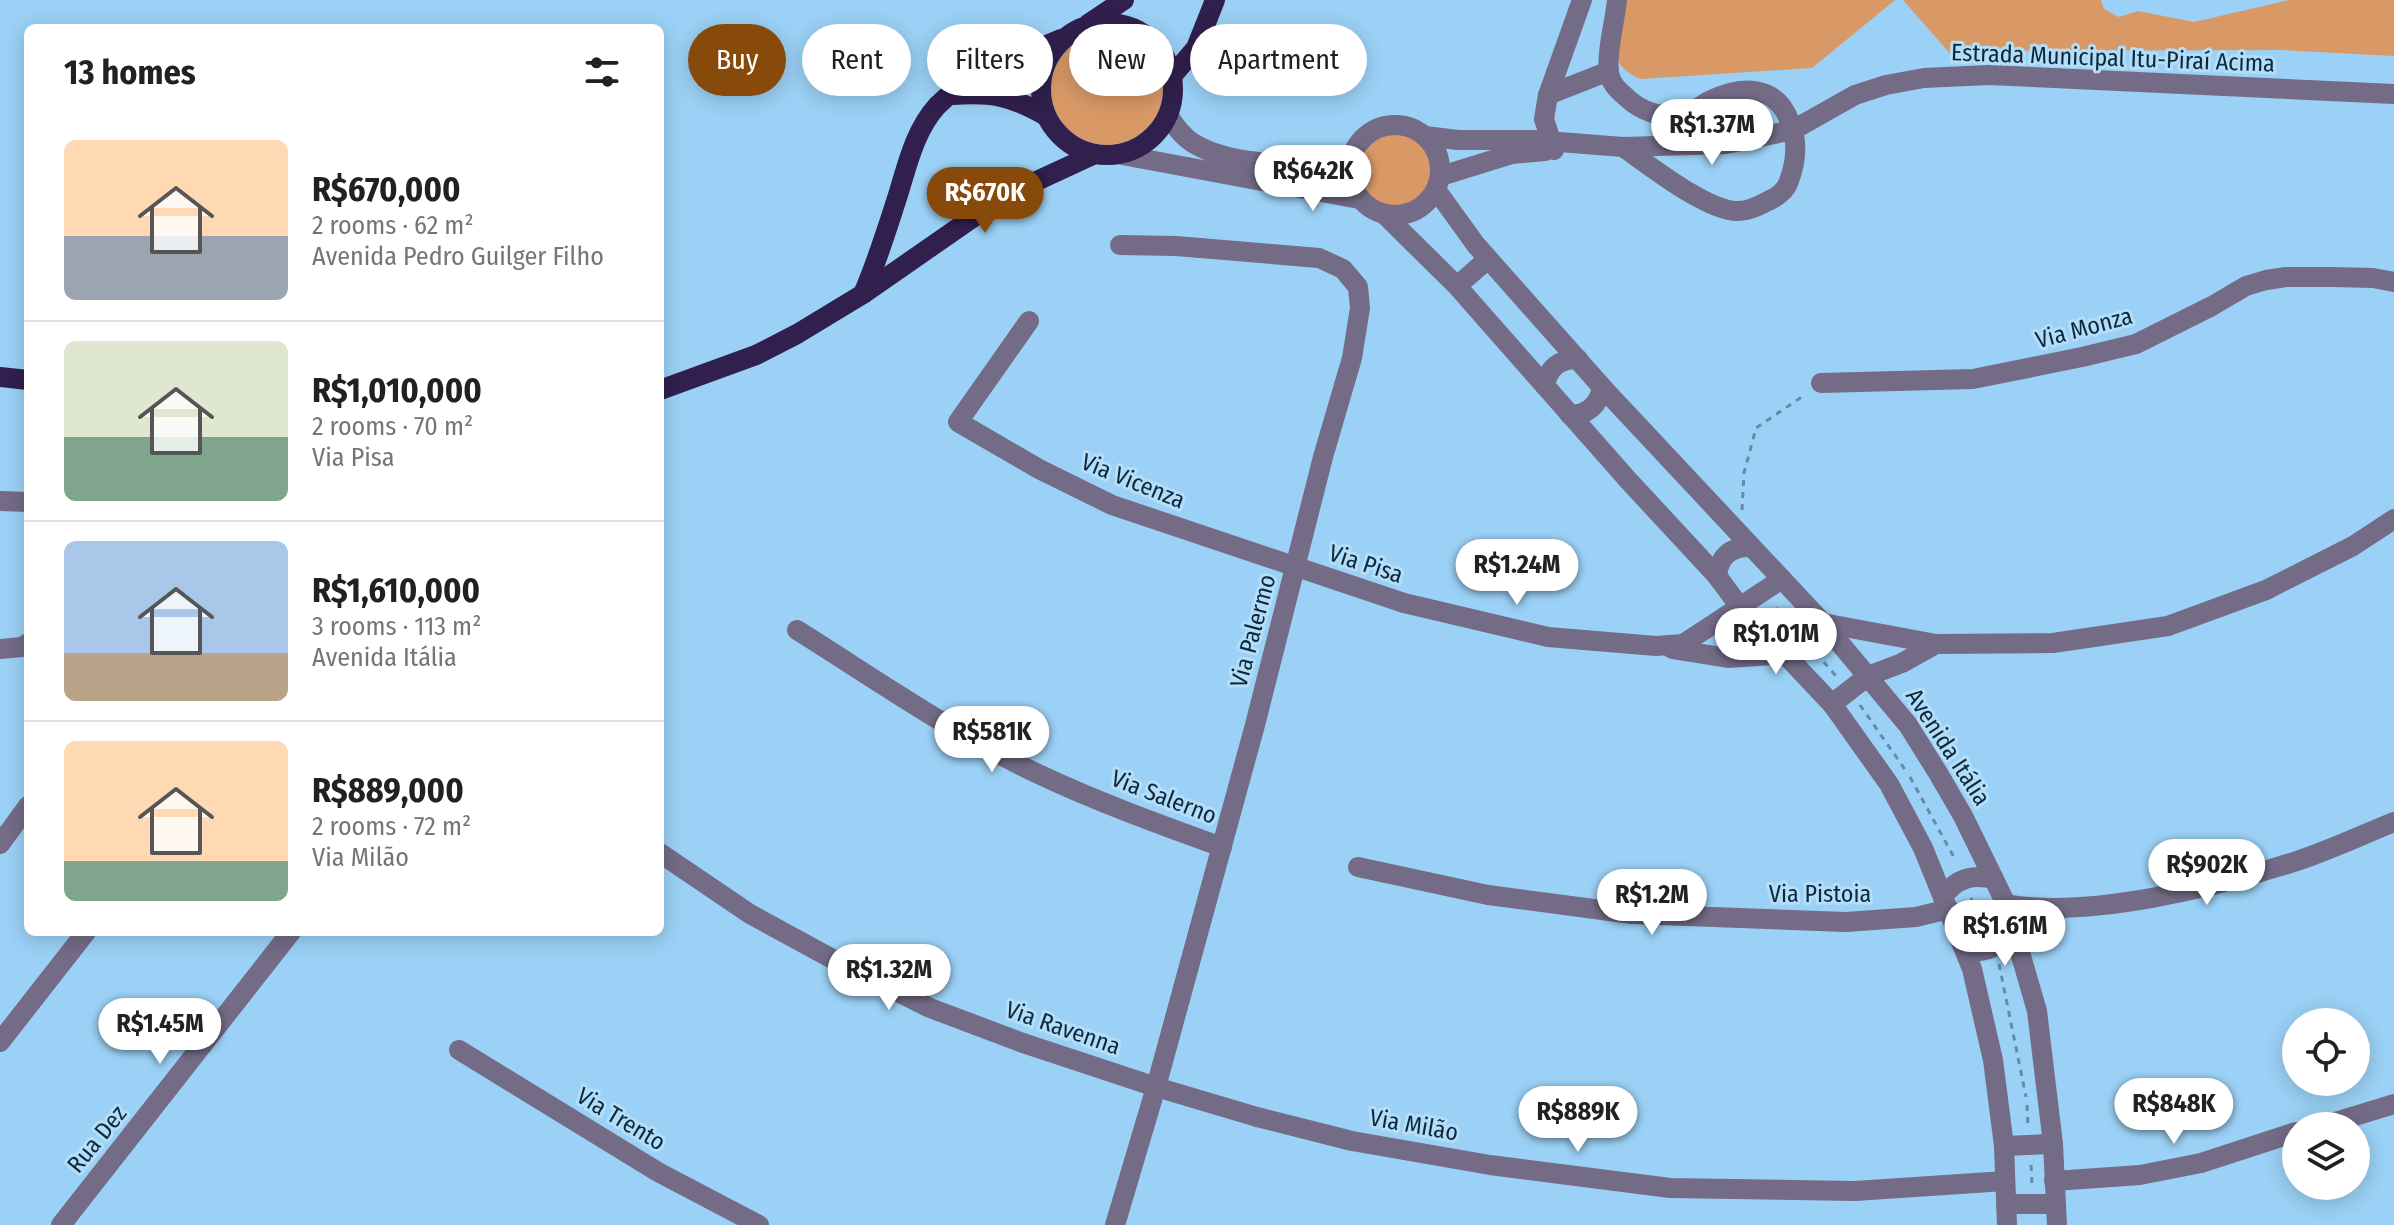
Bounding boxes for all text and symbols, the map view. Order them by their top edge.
chip: Buy [688,24,786,96]
chip: Rent [802,24,911,96]
chip: Filters [927,24,1053,96]
chip: New [1069,24,1174,96]
chip: Apartment [1190,24,1367,96]
street label: Estrada Municipal Itu-Piraí Acima [1951,38,2275,78]
icon: filters [580,50,624,94]
text: 13 homes [64,52,196,93]
pin: R$1.37M [1638,99,1786,167]
text: R$1.37M [1669,109,1755,140]
pin: R$642K [1248,145,1378,213]
text: R$642K [1272,155,1354,186]
pin: R$670K [920,167,1050,235]
text: R$670,000 [312,169,461,210]
icon: home [128,172,224,268]
text: R$670K [945,177,1025,208]
text: 2 rooms · 62 m² [312,210,474,241]
text: Avenida Pedro Guilger Filho [312,241,604,272]
street label: Via Monza [2033,302,2135,354]
text: R$1,010,000 [312,370,482,411]
icon: home [128,373,224,469]
text: 2 rooms · 70 m² [312,411,473,442]
text: Via Pisa [312,442,394,473]
street label: Via Vicenza [1077,448,1189,514]
street label: Via Pisa [1325,539,1407,589]
pin: R$1.24M [1443,539,1591,607]
text: R$1.24M [1474,549,1560,580]
text: R$1,610,000 [312,570,480,611]
street label: Via Palermo [1224,571,1282,691]
icon: home [128,573,224,669]
pin: R$1.01M [1702,608,1850,676]
text: 3 rooms · 113 m² [312,611,481,642]
text: R$1.01M [1733,618,1819,649]
text: Avenida Itália [312,642,457,673]
street label: Avenida Itália [1900,683,1996,811]
pin: R$581K [927,706,1057,774]
text: R$581K [952,716,1032,747]
street label: Via Salerno [1107,764,1221,830]
text: R$889,000 [312,770,464,811]
icon: home [128,773,224,869]
text: 2 rooms · 72 m² [312,811,471,842]
pin: R$902K [2142,839,2272,907]
text: Via Milão [312,842,409,873]
text: R$902K [2166,849,2248,880]
pin: R$1.2M [1587,869,1717,937]
text: R$1.2M [1615,879,1689,910]
street label: Via Pistoia [1769,880,1871,908]
pin: R$1.61M [1931,900,2079,968]
text: R$1.61M [1962,910,2048,941]
pin: R$1.32M [815,944,963,1012]
text: R$1.32M [846,954,932,985]
street label: Via Ravenna [1002,995,1124,1061]
pin: R$1.45M [86,998,234,1066]
text: R$1.45M [116,1008,204,1039]
map controls [2282,1008,2370,1200]
button: locate [2282,1008,2370,1096]
pin: R$848K [2109,1078,2239,1146]
street label: Via Trento [572,1082,670,1156]
pin: R$889K [1513,1086,1643,1154]
text: R$848K [2132,1088,2216,1119]
text: R$889K [1536,1096,1620,1127]
street label: Rua Dez [62,1100,132,1178]
street label: Via Milão [1368,1103,1460,1147]
button: layers [2282,1112,2370,1200]

